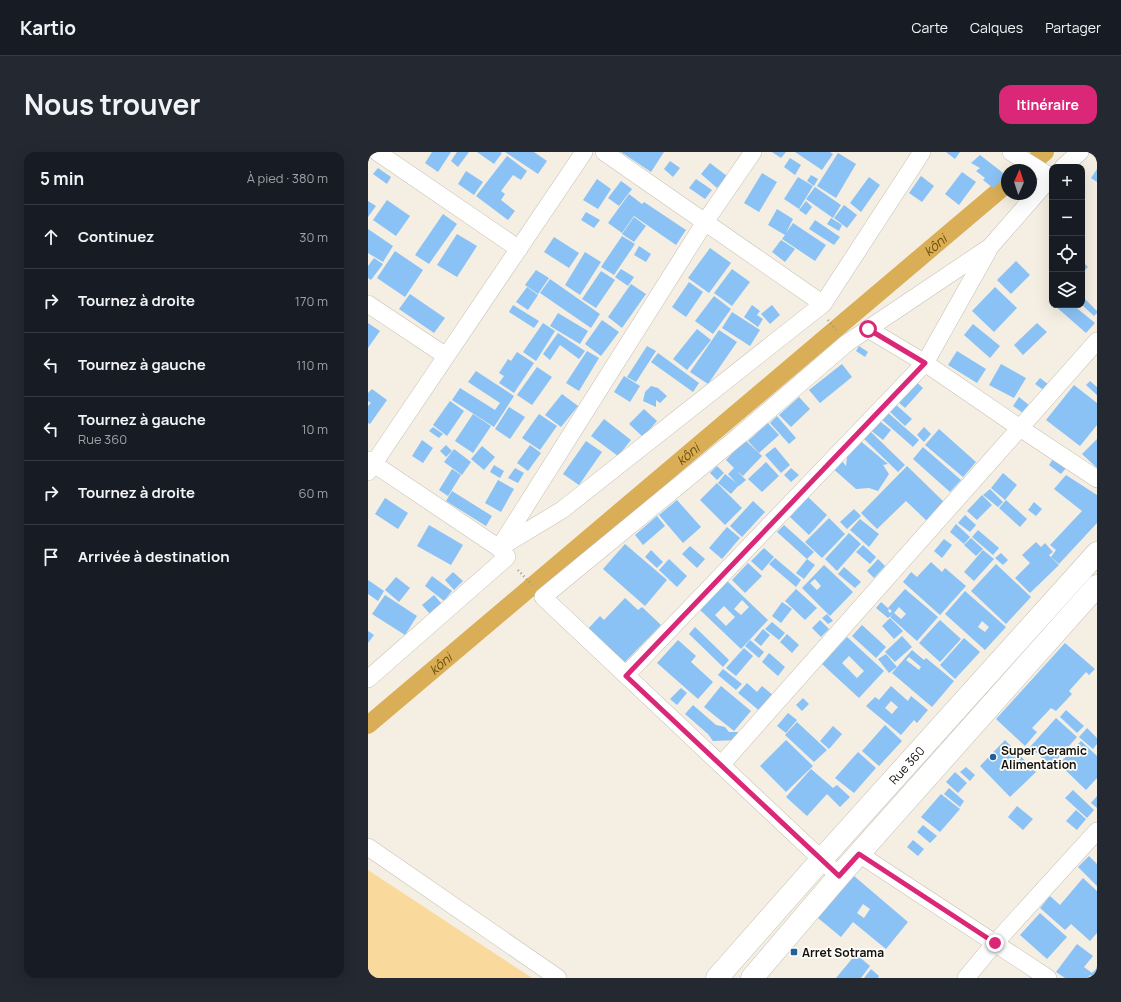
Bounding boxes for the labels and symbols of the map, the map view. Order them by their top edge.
north arrow [1001,164,1037,200]
water label: kôni [920,229,952,260]
route start [859,320,877,338]
water label: kôni [672,438,705,469]
water label: kôni [425,647,457,679]
street label: Rue 360 [885,742,928,788]
place label: Super Ceramic Alimentation [1001,742,1087,773]
marker: Super Ceramic Alimentation [988,752,998,762]
route end [986,934,1004,952]
place label: Arret Sotrama [802,944,884,961]
marker: Arret Sotrama [789,947,799,957]

